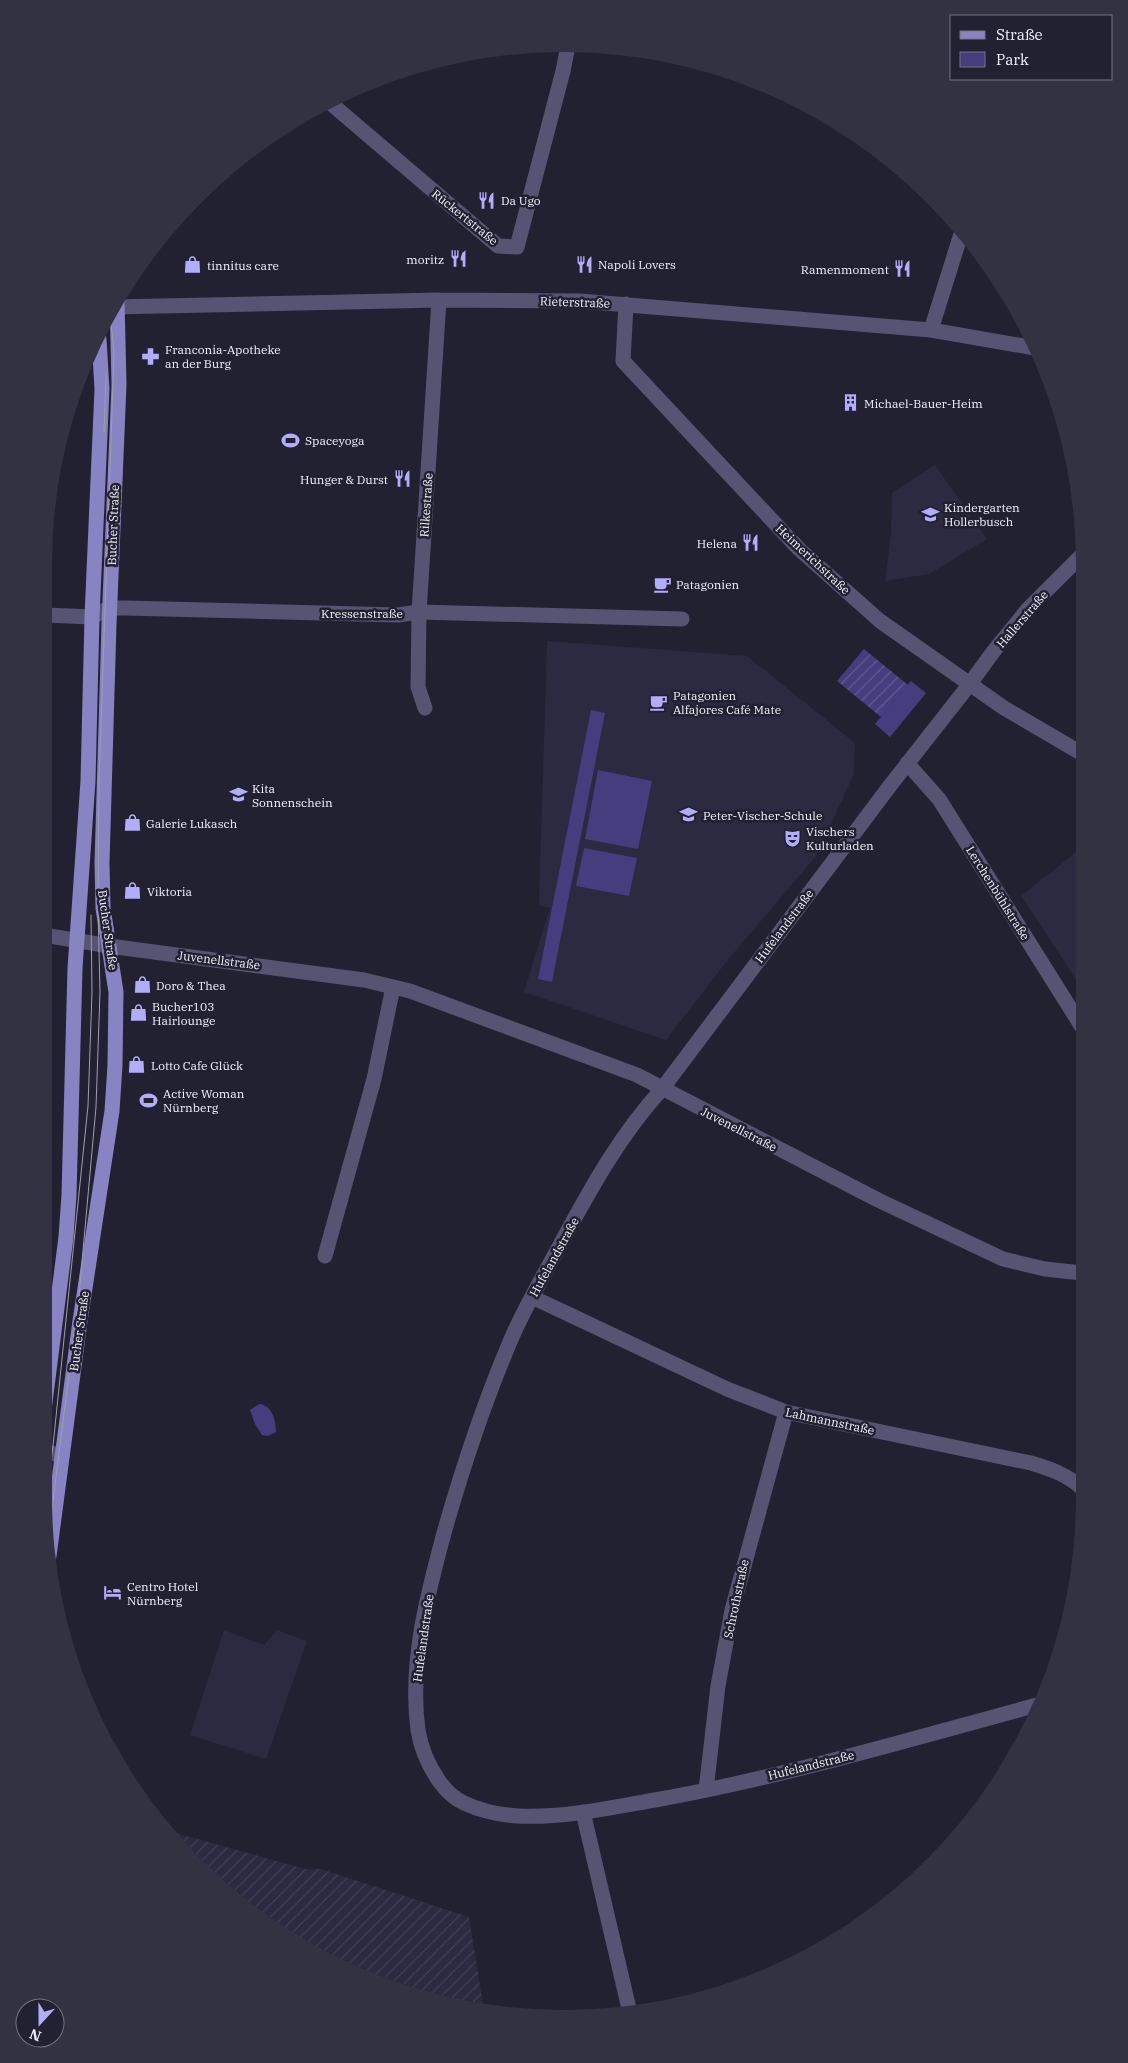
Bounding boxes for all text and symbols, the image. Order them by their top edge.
legend [950,15,1113,80]
text: Straße [996,25,1043,44]
text: Park [996,50,1029,69]
street label: Rückertstraße [429,186,501,248]
restaurant icon: Da Ugo [477,190,497,210]
place label: Da Ugo [501,193,541,208]
restaurant icon: moritz [448,249,468,269]
place label: moritz [406,252,444,267]
restaurant icon: Napoli Lovers [574,254,594,274]
shop icon: tinnitus care [183,255,203,275]
place label: Napoli Lovers [598,257,676,272]
place label: tinnitus care [207,258,279,273]
restaurant icon: Ramenmoment [893,259,913,279]
place label: Ramenmoment [801,262,889,277]
street label: Rieterstraße [540,293,610,311]
place label: Franconia-Apotheke an der Burg [165,342,281,371]
pharmacy icon: Franconia-Apotheke an der Burg [141,346,161,366]
building icon: Michael-Bauer-Heim [840,393,860,413]
place label: Michael-Bauer-Heim [864,396,983,411]
sports icon: Spaceyoga [281,430,301,450]
place label: Spaceyoga [305,433,365,448]
restaurant icon: Hunger & Durst [392,469,412,489]
place label: Hunger & Durst [300,472,388,487]
street label: Rilkestraße [416,472,436,538]
street label: Bucher Straße [104,484,122,566]
place label: Kindergarten Hollerbusch [944,500,1020,529]
school or university icon: Kindergarten Hollerbusch [920,504,940,524]
street label: Heimerichstraße [773,521,853,597]
restaurant icon: Helena [741,533,761,553]
place label: Helena [697,536,737,551]
cafe icon: Patagonien [652,574,672,594]
place label: Patagonien [676,577,740,592]
street label: Hallerstraße [993,587,1051,651]
street label: Kressenstraße [321,606,403,621]
place label: Patagonien Alfajores Café Mate [673,688,781,717]
cafe icon: Patagonien Alfajores Café Mate [649,692,669,712]
place label: Kita Sonnenschein [252,781,333,810]
school or university icon: Kita Sonnenschein [228,785,248,805]
school or university icon: Peter-Vischer-Schule [679,805,699,825]
place label: Peter-Vischer-Schule [703,808,822,823]
shop icon: Galerie Lukasch [122,813,142,833]
place label: Galerie Lukasch [146,816,238,831]
place label: Vischers Kulturladen [806,824,874,853]
theatre icon: Vischers Kulturladen [782,828,802,848]
street label: Lerchenbühlstraße [963,843,1033,943]
shop icon: Viktoria [123,881,143,901]
place label: Viktoria [147,884,192,899]
street label: Hufelandstraße [751,886,817,966]
street label: Bucher Straße [95,889,121,971]
street label: Juvenellstraße [177,948,261,972]
shop icon: Doro & Thea [132,975,152,995]
place label: Doro & Thea [156,978,226,993]
place label: Bucher103 Hairlounge [152,999,215,1028]
shop icon: Bucher103 Hairlounge [128,1003,148,1023]
shop icon: Lotto Cafe Glück [127,1055,147,1075]
place label: Lotto Cafe Glück [151,1058,243,1073]
place label: Active Woman Nürnberg [163,1086,245,1115]
sports icon: Active Woman Nürnberg [139,1090,159,1110]
street label: Juvenellstraße [699,1104,779,1154]
street label: Hufelandstraße [526,1215,582,1299]
street label: Bucher Straße [66,1290,92,1372]
street label: Lahmannstraße [784,1404,876,1438]
street label: Schrothstraße [720,1558,752,1640]
place label: Centro Hotel Nürnberg [127,1579,199,1608]
hotel icon: Centro Hotel Nürnberg [103,1583,123,1603]
street label: Hufelandstraße [409,1593,437,1683]
street label: Hufelandstraße [766,1747,856,1783]
north arrow [15,1998,65,2048]
text: N [27,2025,44,2046]

